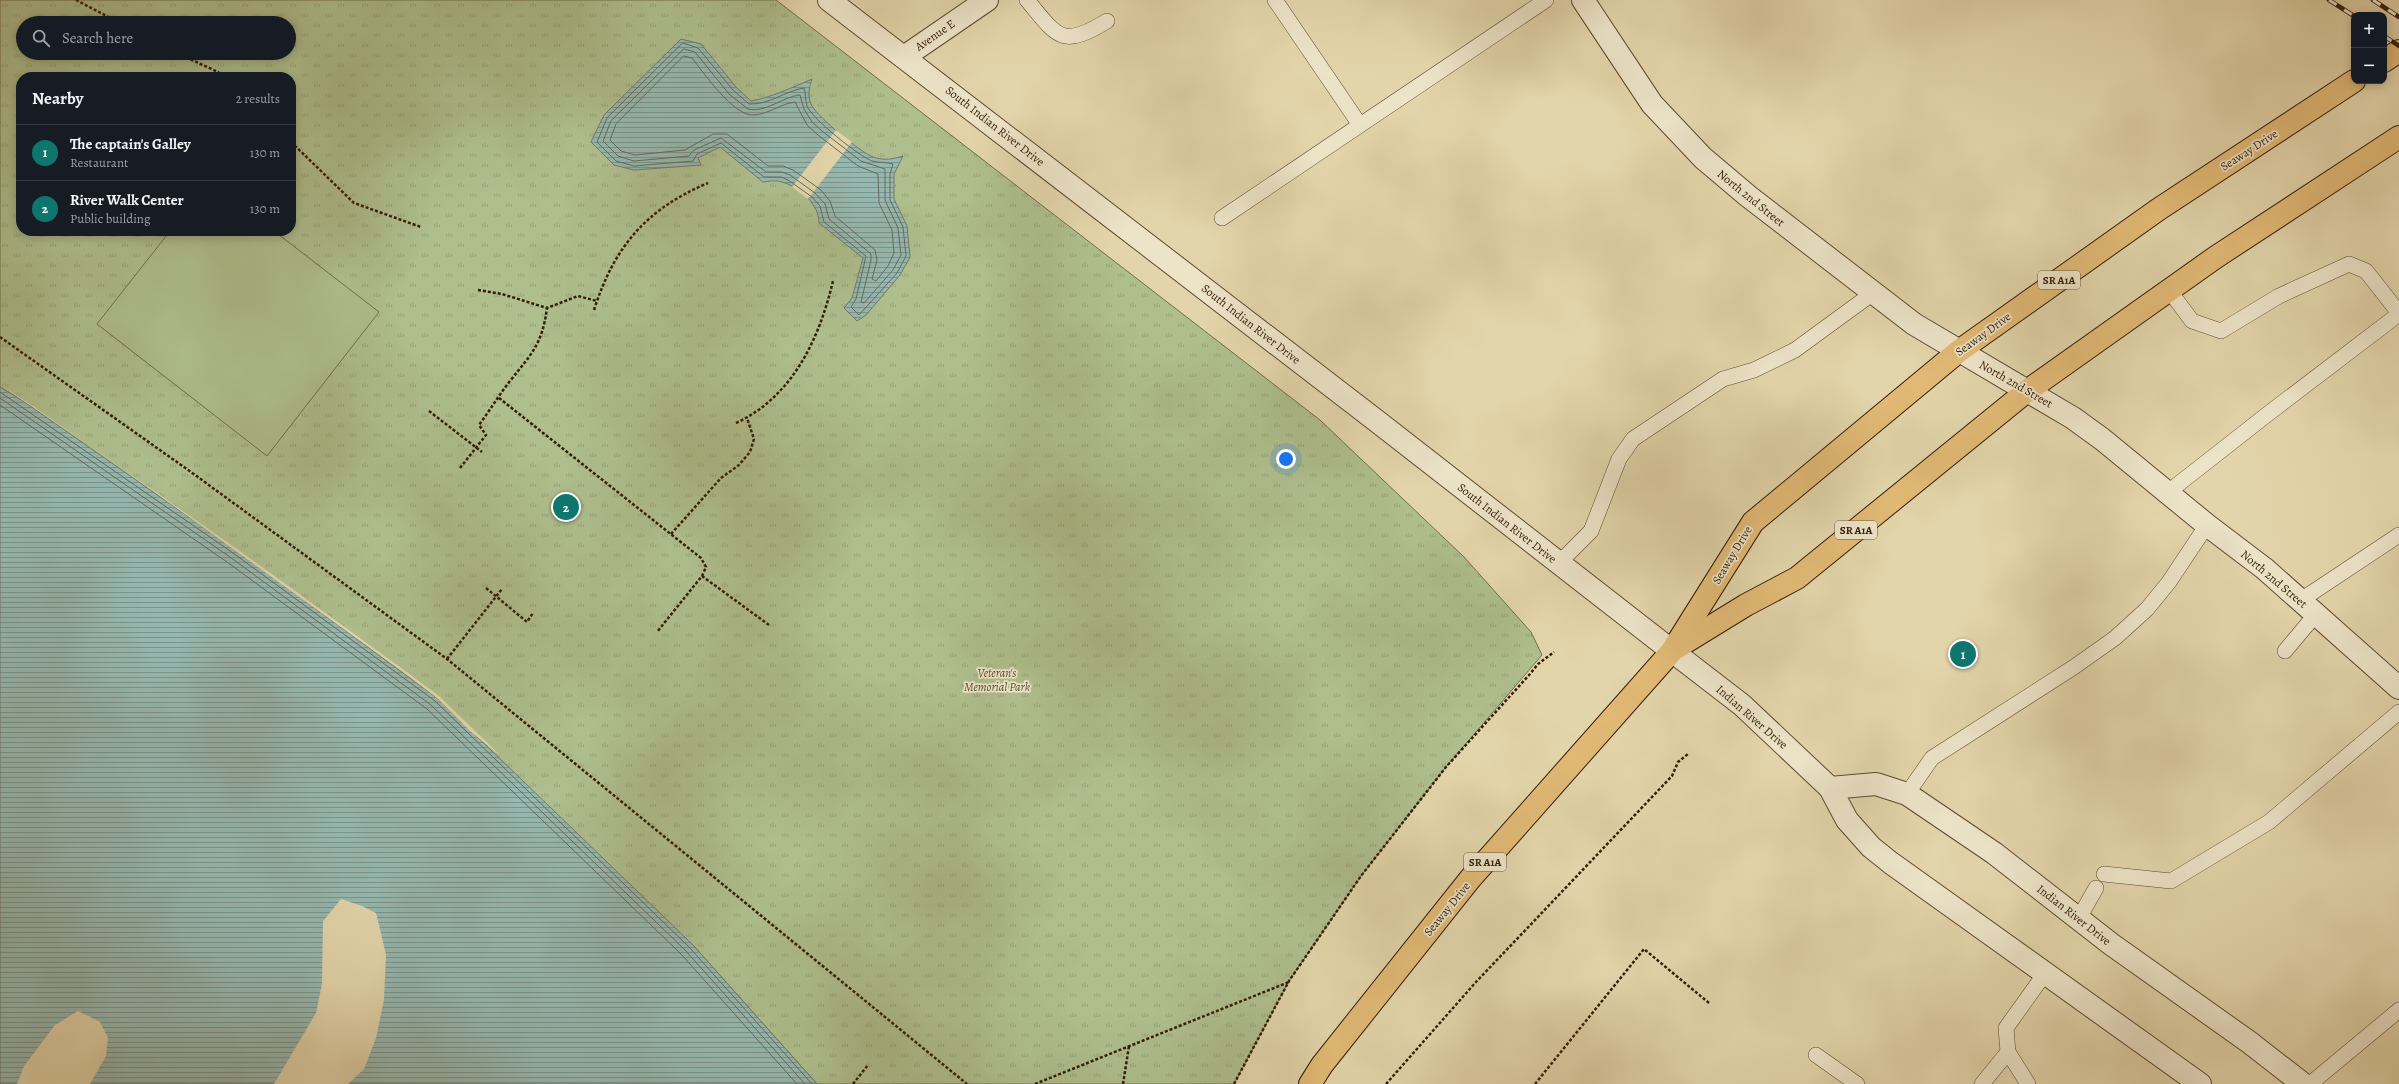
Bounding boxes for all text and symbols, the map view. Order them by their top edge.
map controls [2351,12,2387,84]
button: + [2351,12,2387,48]
street label: Avenue E [911,15,958,55]
search box [16,16,296,60]
icon: search [30,27,52,49]
text: Search here [62,28,133,48]
button: − [2351,48,2387,84]
street label: South Indian River Drive [942,82,1048,170]
text: Nearby [32,87,83,110]
text: 2 results [236,90,280,107]
street label: Seaway Drive [2217,126,2281,174]
text: The captain's Galley [70,134,191,154]
text: 1 [43,144,47,161]
text: 130 m [250,144,280,161]
text: Restaurant [70,154,128,171]
street label: North 2nd Street [1714,166,1788,230]
text: River Walk Center [70,190,184,210]
text: 2 [42,200,48,217]
text: 130 m [250,200,280,217]
text: Public building [70,210,150,227]
road number: SR A1A [2038,271,2080,289]
street label: South Indian River Drive [1198,280,1304,368]
street label: Seaway Drive [1952,308,2014,360]
street label: North 2nd Street [1976,356,2056,412]
your location [1276,449,1296,469]
street label: South Indian River Drive [1454,479,1560,567]
pin: 2 [553,492,579,522]
road number: SR A1A [1835,521,1877,539]
street label: Seaway Drive [1708,523,1756,587]
street label: North 2nd Street [2237,546,2311,612]
pin: 1 [1950,639,1976,669]
park label: Veteran's Memorial Park [964,665,1031,695]
street label: Indian River Drive [1713,681,1791,753]
road number: SR A1A [1464,853,1506,871]
street label: Seaway Drive [1420,879,1474,939]
street label: Indian River Drive [2034,881,2114,949]

